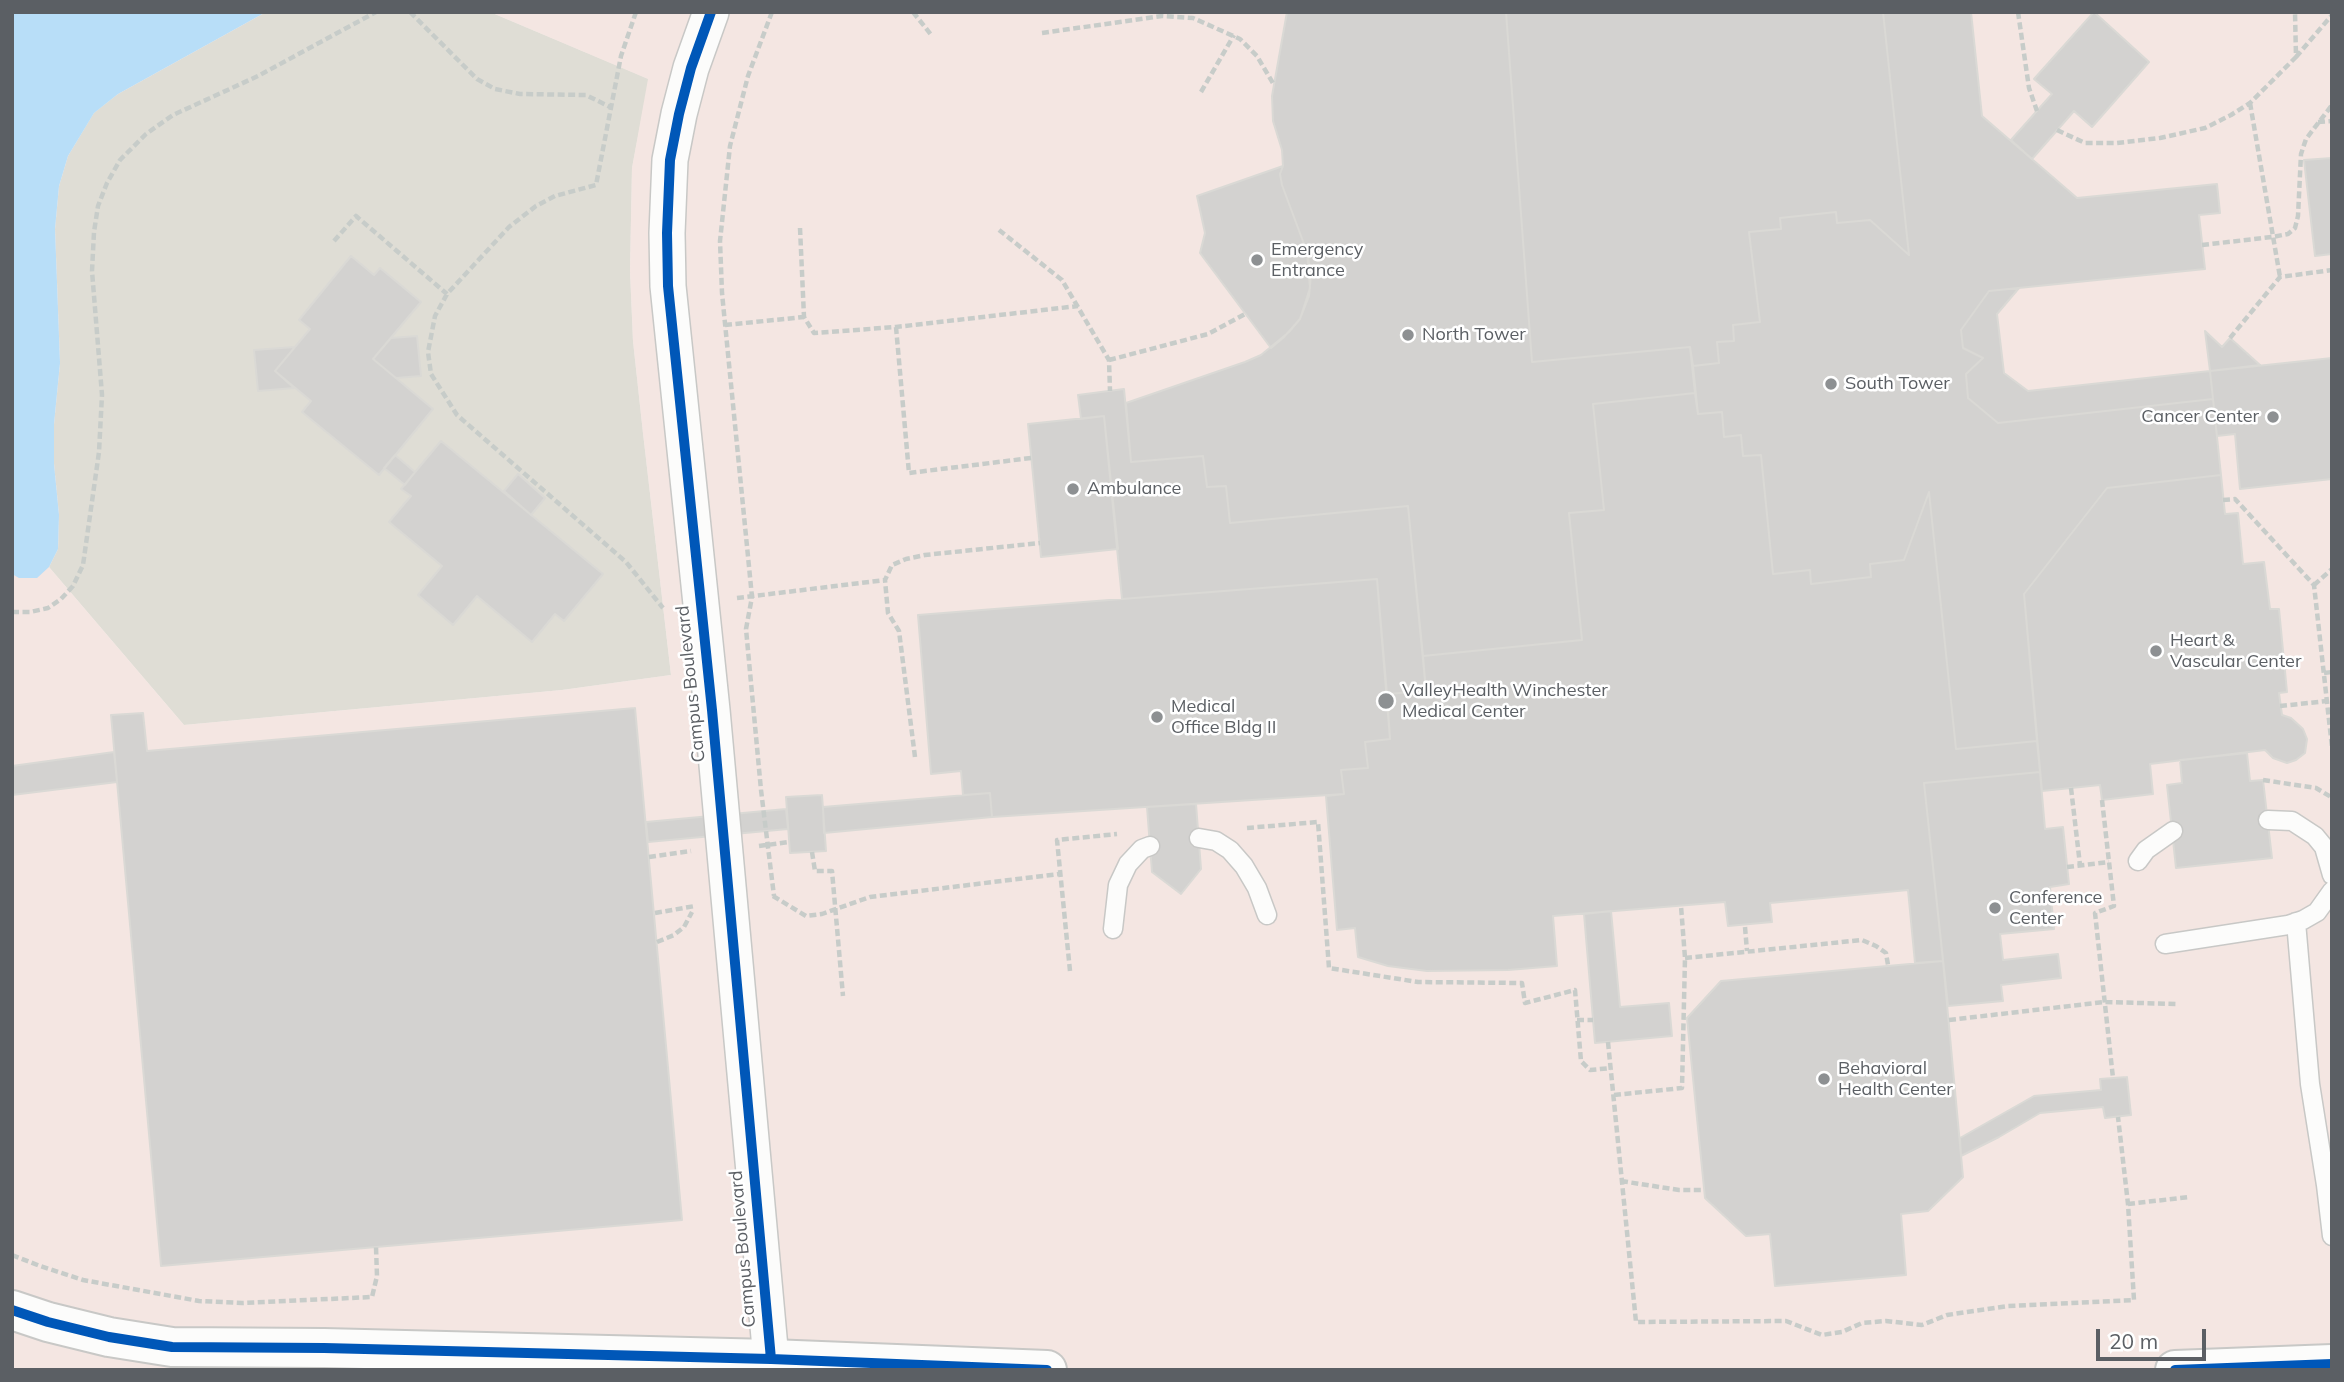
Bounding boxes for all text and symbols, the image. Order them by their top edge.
place label: Emergency Entrance [1271,239,1363,282]
marker: Emergency Entrance [1249,252,1265,268]
place label: North Tower [1422,324,1526,346]
marker: North Tower [1400,327,1416,343]
place label: South Tower [1845,373,1950,395]
marker: South Tower [1823,376,1839,392]
place label: Cancer Center [2141,406,2259,428]
marker: Cancer Center [2265,409,2281,425]
place label: Ambulance [1087,478,1181,500]
marker: Ambulance [1065,481,1081,497]
street label: Campus Boulevard [672,604,710,764]
place label: Heart & Vascular Center [2170,630,2301,672]
marker: Heart & Vascular Center [2148,643,2164,659]
place label: ValleyHealth Winchester Medical Center [1402,680,1608,722]
marker: ValleyHealth Winchester Medical Center [1376,691,1396,711]
place label: Medical Office Bldg II [1171,696,1276,738]
marker: Medical Office Bldg II [1149,709,1165,725]
place label: Conference Center [2009,887,2102,930]
marker: Conference Center [1987,900,2003,916]
place label: Behavioral Health Center [1838,1058,1953,1100]
marker: Behavioral Health Center [1816,1071,1832,1087]
street label: Campus Boulevard [725,1170,761,1328]
scale bar [2099,1316,2209,1360]
text: 20 m [2109,1328,2158,1354]

